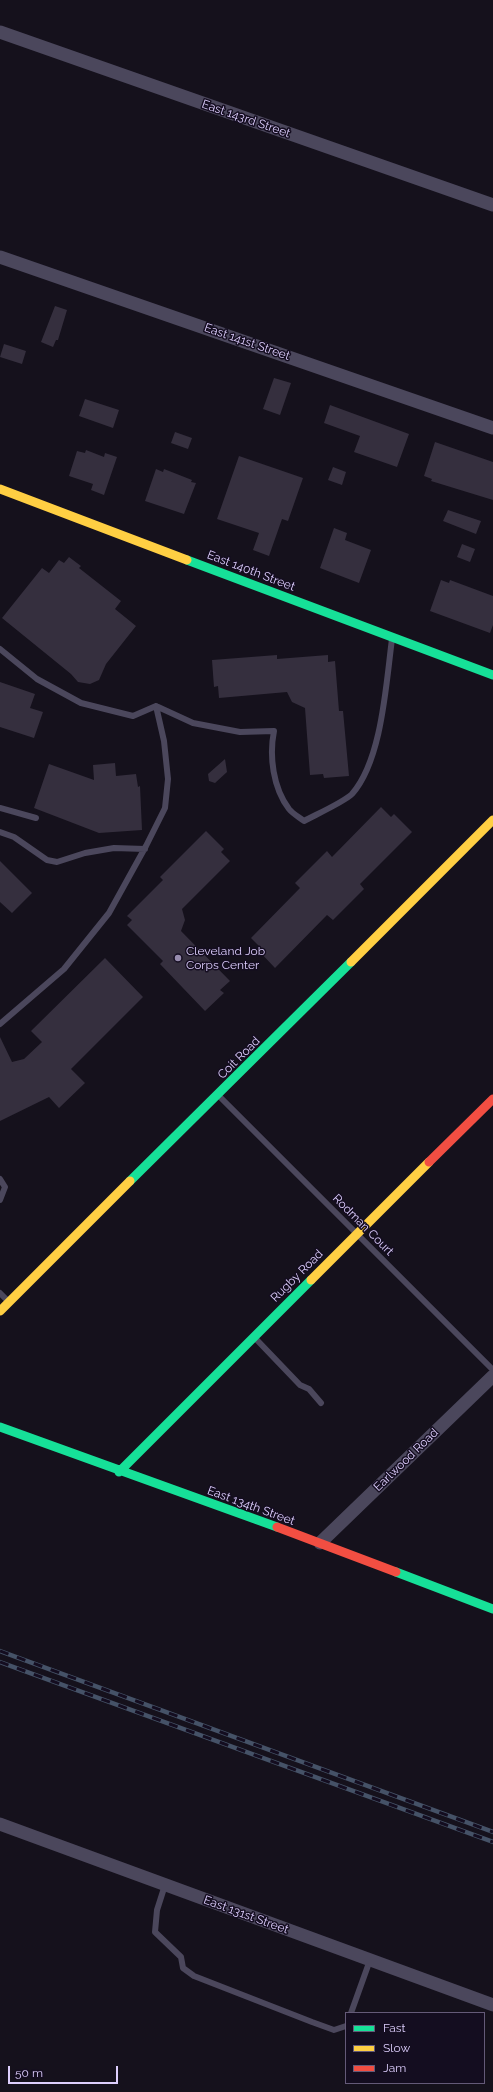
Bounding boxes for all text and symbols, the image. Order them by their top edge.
street label: East 143rd Street [200,97,292,141]
street label: East 141st Street [202,321,292,363]
street label: East 140th Street [205,548,297,594]
place label: Cleveland Job Corps Center [186,944,265,972]
marker: Cleveland Job Corps Center [173,953,183,963]
street label: Coit Road [215,1034,263,1082]
street label: Rodman Court [329,1191,397,1259]
street label: Rugby Road [268,1247,326,1305]
street label: Earlwood Road [371,1426,441,1494]
street label: East 134th Street [205,1483,297,1529]
street label: East 131st Street [201,1893,291,1937]
legend [345,2012,485,2084]
text: Fast [383,2021,406,2035]
text: Slow [383,2041,410,2055]
scale bar [10,2058,120,2084]
text: Jam [383,2061,406,2075]
text: 50 m [15,2066,43,2080]

